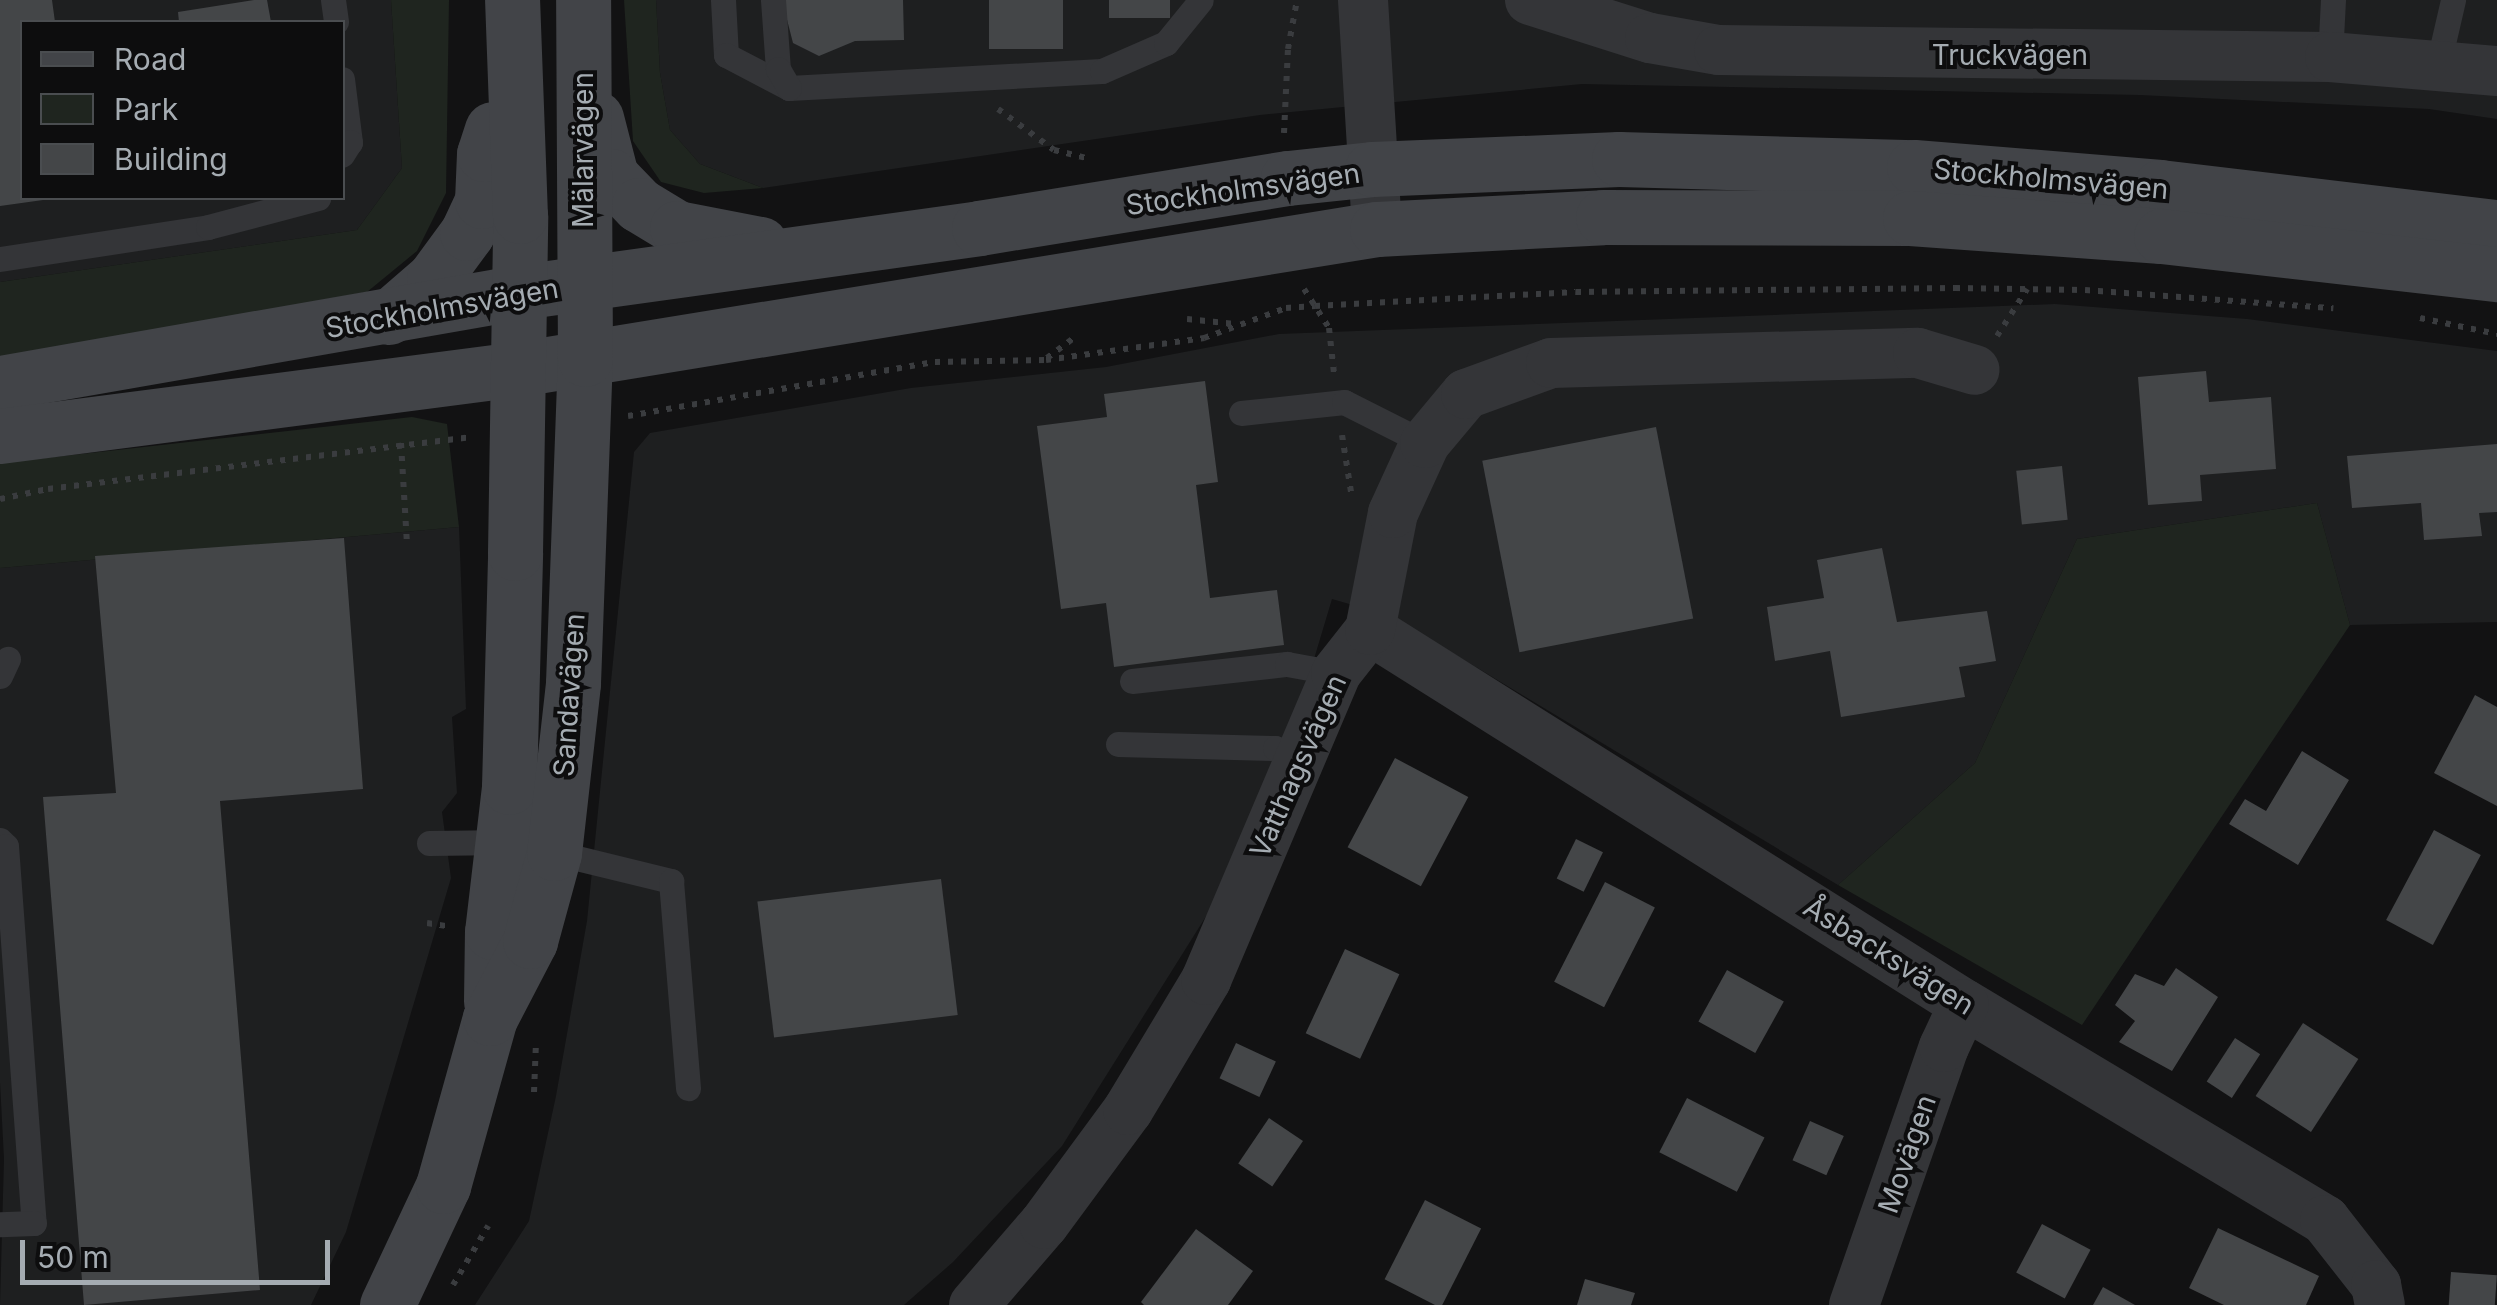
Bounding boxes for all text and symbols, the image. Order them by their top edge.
legend [20,20,345,200]
street label: Truckvägen [1932,38,2088,72]
text: Road [114,41,186,77]
street label: Mälarvägen [566,72,600,228]
text: Park [114,91,178,127]
text: Building [114,141,228,177]
street label: Stockholmsvägen [1932,152,2170,206]
street label: Stockholmsvägen [1124,156,1362,222]
street label: Stockholmsvägen [323,271,561,345]
street label: Sandavägen [547,612,591,778]
street label: Vatthagsvägen [1243,669,1353,863]
street label: Åsbacksvägen [1798,890,1980,1022]
street label: Movägen [1871,1090,1943,1218]
scale bar [25,1220,335,1282]
text: 50 m [37,1239,109,1275]

